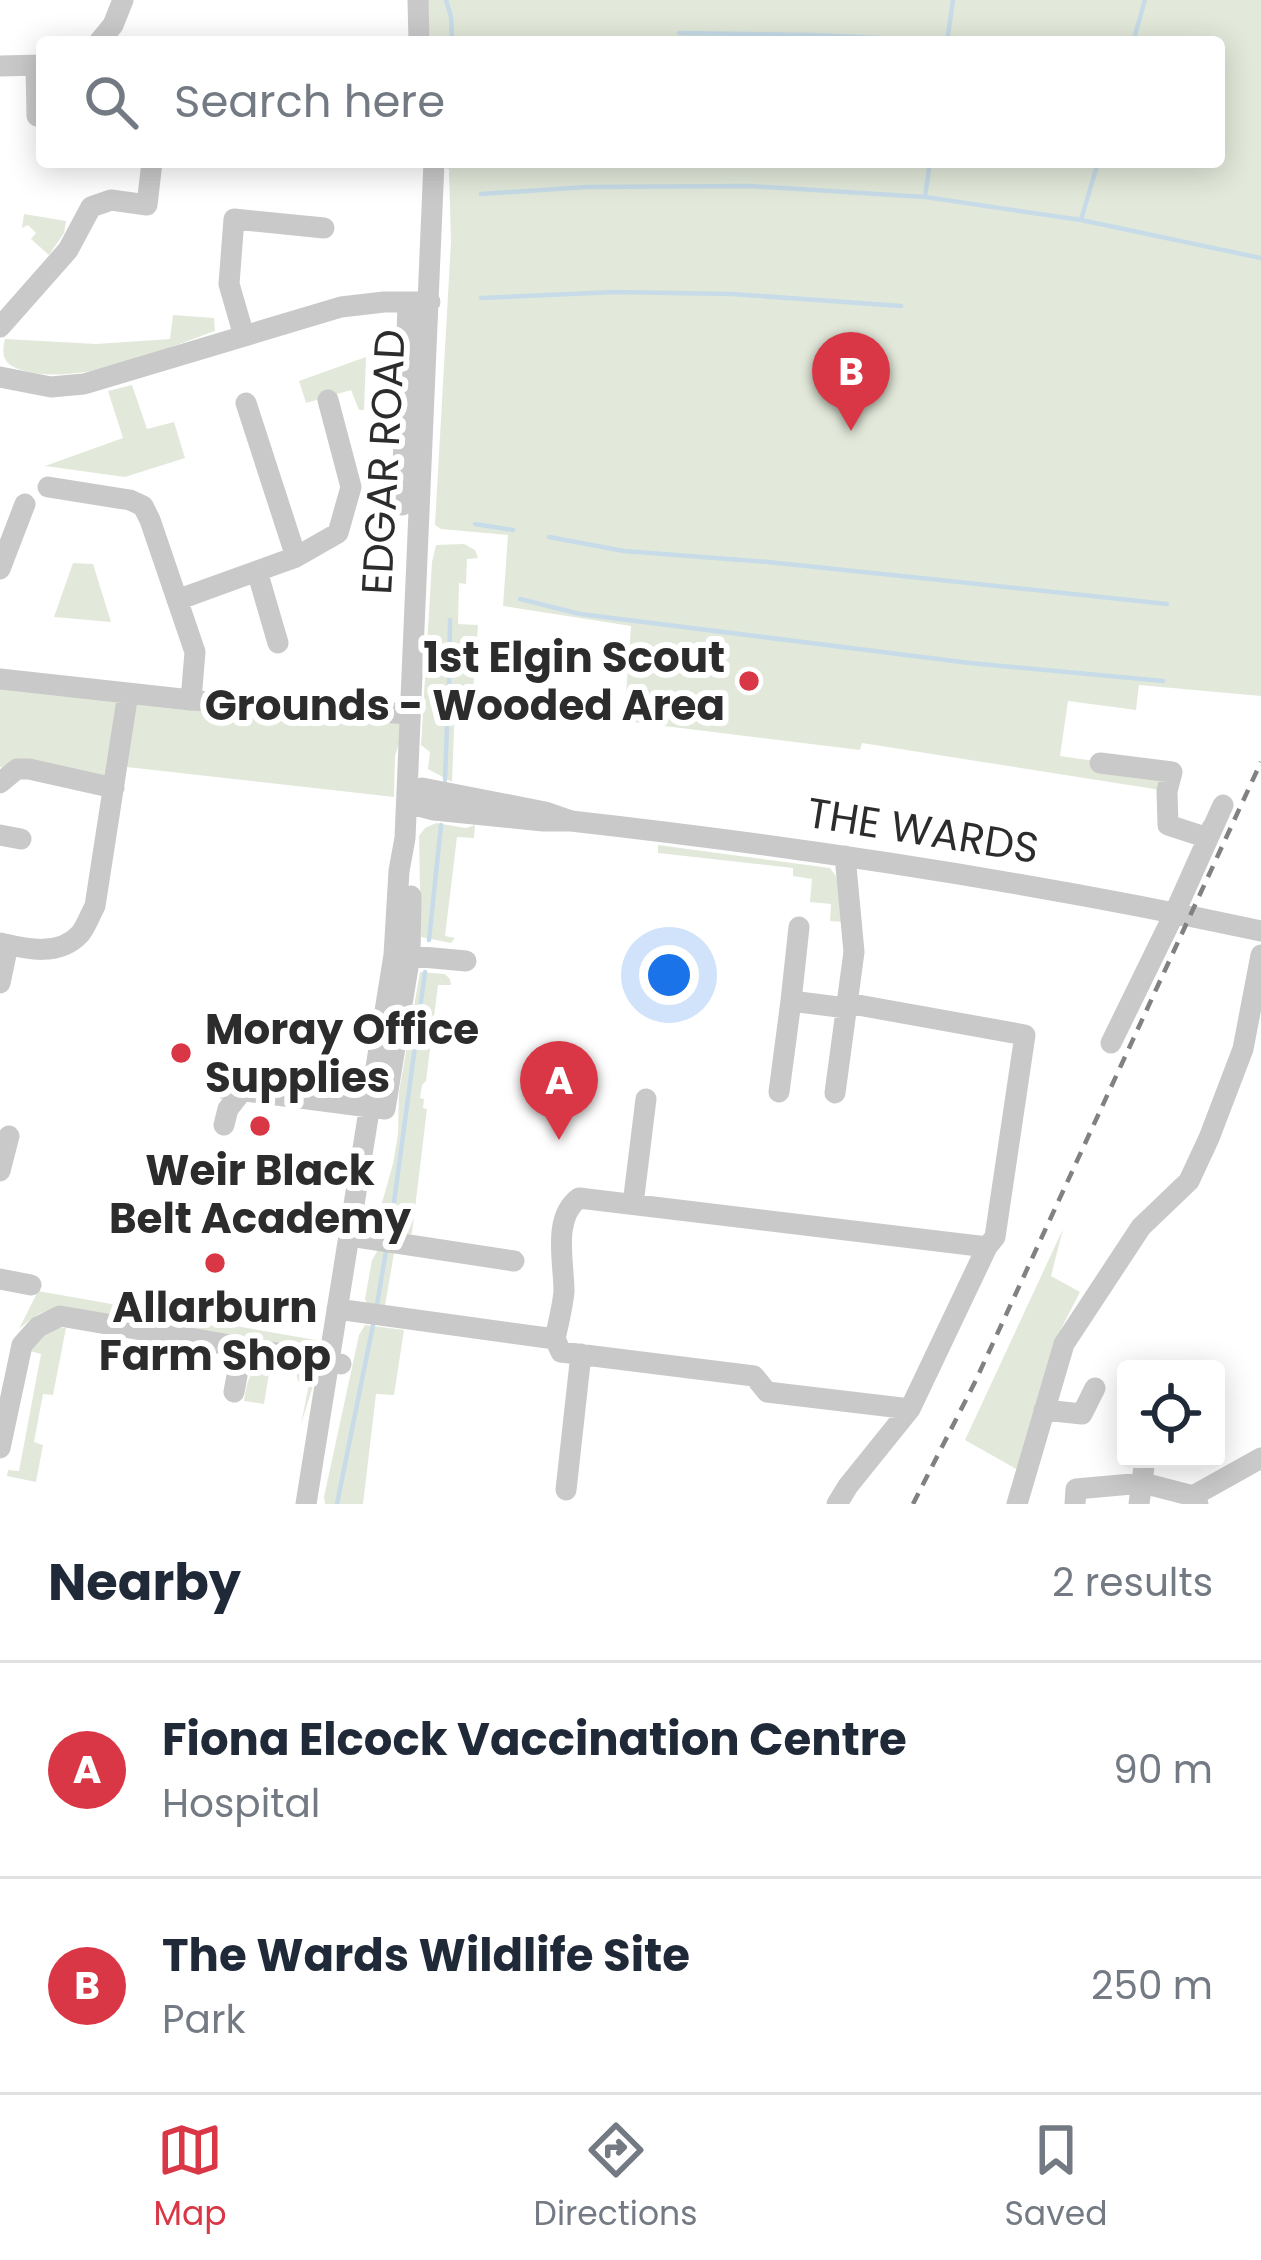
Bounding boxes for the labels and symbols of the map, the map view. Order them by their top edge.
street label: EDGAR ROAD [347,328,420,596]
pin: B [812,332,890,431]
place label: 1st Elgin Scout Grounds - Wooded Area [205,628,725,735]
marker: 1st Elgin Scout Grounds - Wooded Area [736,668,762,694]
street label: THE WARDS [803,783,1043,878]
your location [639,945,699,1005]
place label: Moray Office Supplies [205,1000,479,1107]
marker: Moray Office Supplies [168,1040,194,1066]
pin: A [520,1041,598,1140]
marker: Weir Black Belt Academy [247,1113,273,1139]
place label: Weir Black Belt Academy [109,1141,412,1248]
marker: Allarburn Farm Shop [202,1250,228,1276]
place label: Allarburn Farm Shop [99,1278,331,1385]

